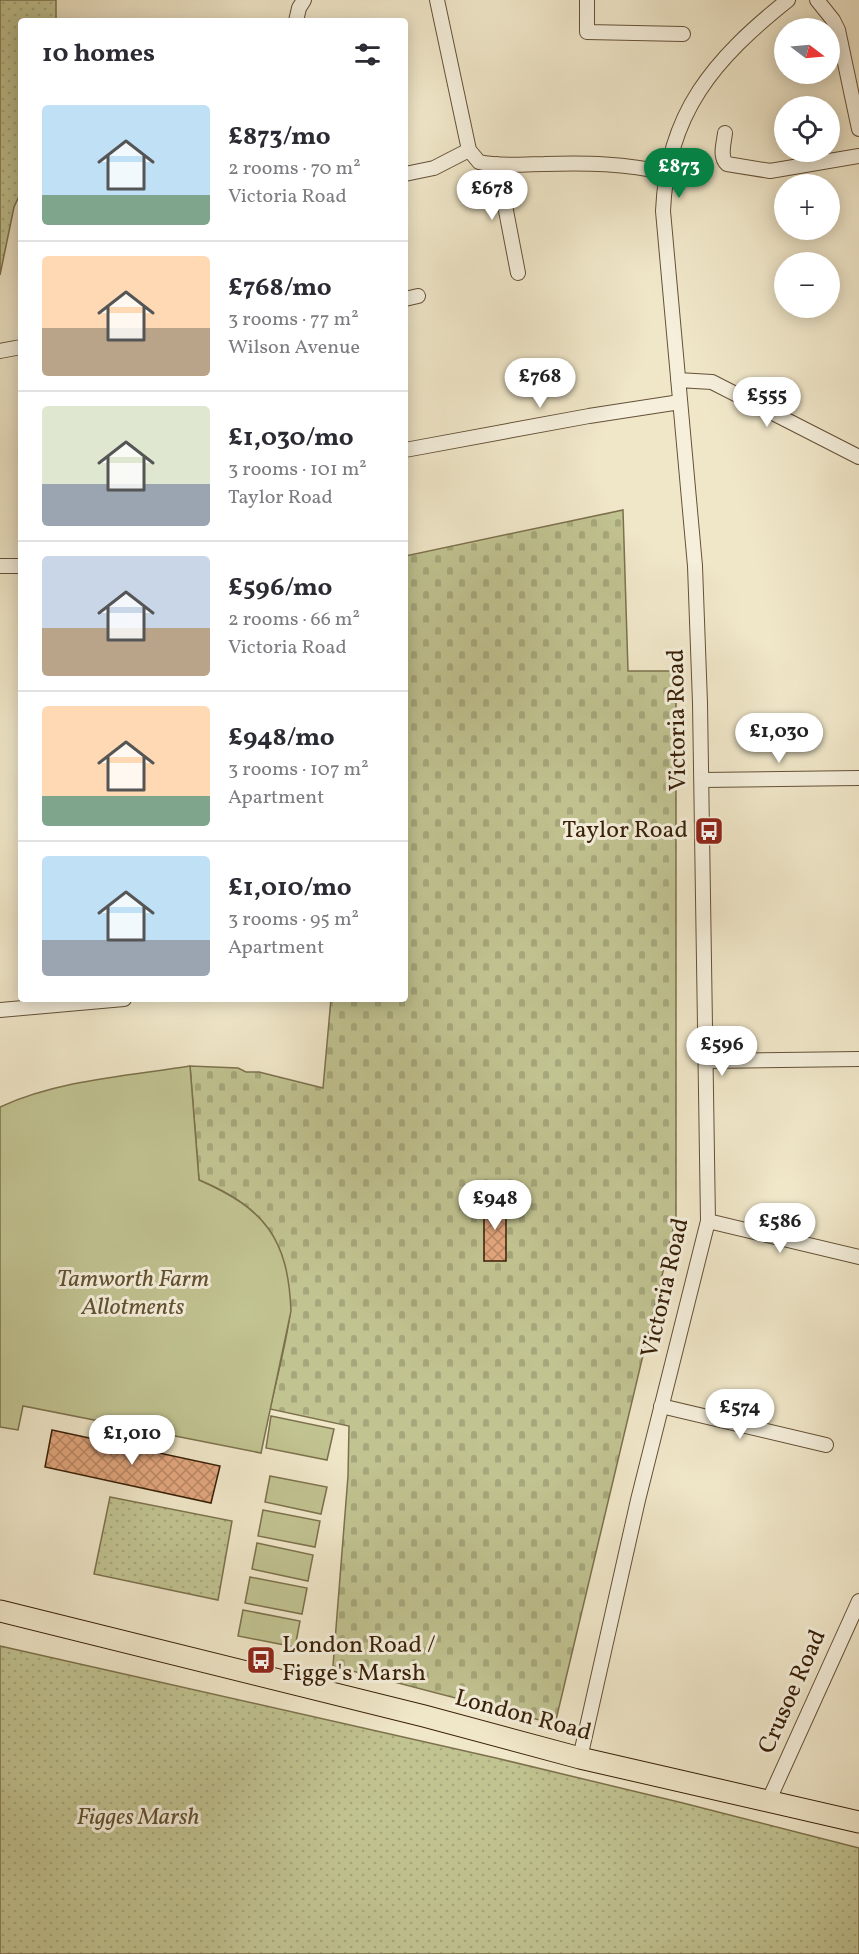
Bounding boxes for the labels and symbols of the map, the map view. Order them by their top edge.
north arrow [774,18,840,84]
pin: £873 [643,148,715,199]
pin: £678 [456,170,528,221]
pin: £768 [504,358,576,409]
pin: £555 [731,377,803,428]
street label: Victoria Road [660,649,696,791]
pin: £1,030 [730,713,828,764]
place label: Taylor Road [562,814,688,848]
bus stop icon: Taylor Road [693,815,725,847]
pin: £596 [686,1026,758,1077]
pin: £948 [459,1180,531,1231]
pin: £586 [744,1203,816,1254]
street label: Victoria Road [633,1215,699,1361]
park label: Tamworth Farm Allotments [57,1263,209,1325]
pin: £574 [704,1389,776,1440]
pin: £1,010 [83,1415,181,1466]
street label: Crusoe Road [750,1624,836,1760]
place label: London Road / Figge's Marsh [282,1629,436,1691]
bus stop icon: London Road / Figge's Marsh [245,1644,277,1676]
street label: London Road [451,1681,595,1751]
park label: Figges Marsh [77,1801,200,1835]

